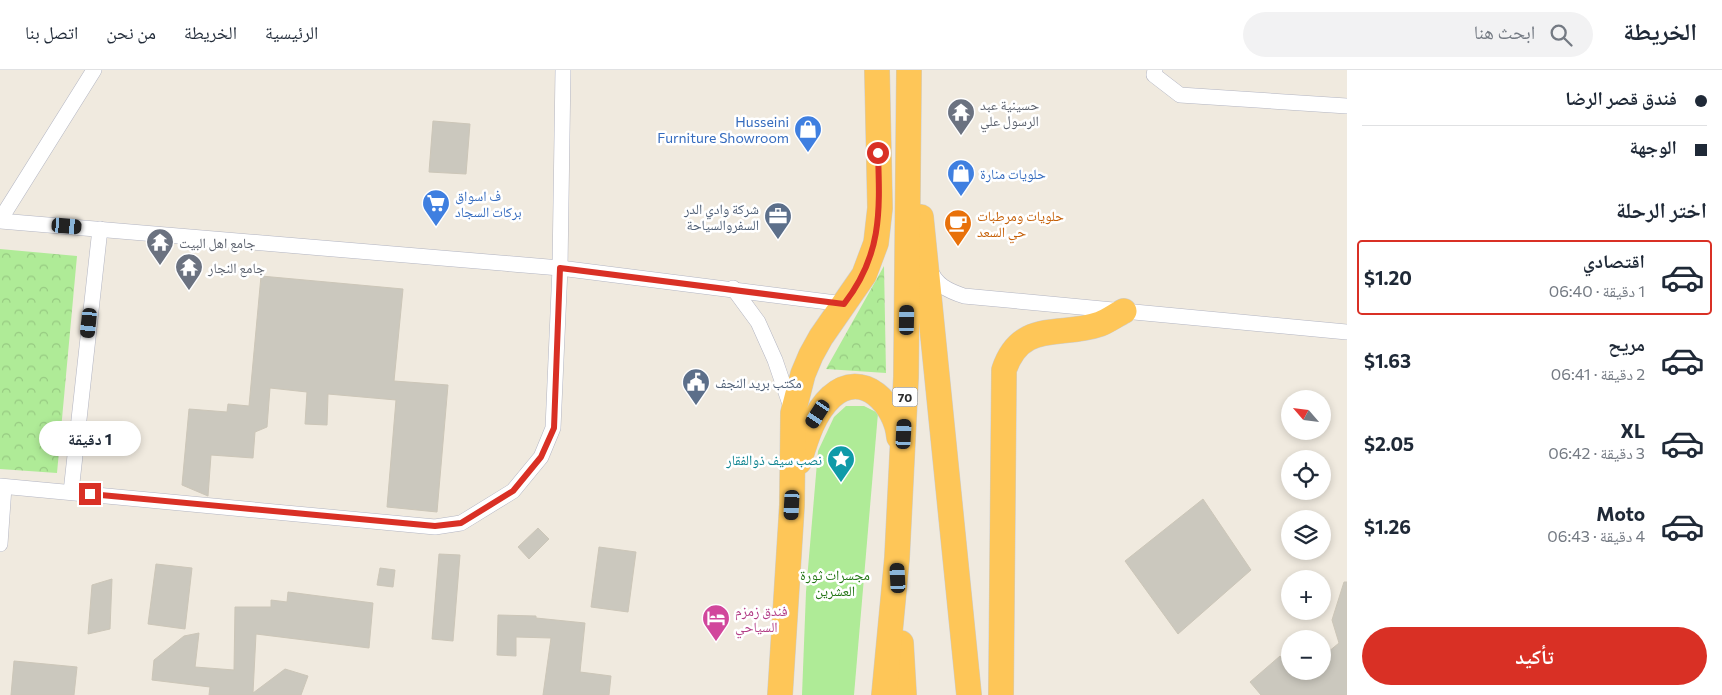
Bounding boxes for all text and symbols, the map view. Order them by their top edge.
search box [1243,12,1593,57]
text: الخريطة [1623,16,1697,45]
text: ابحث هنا [1474,20,1535,43]
text: اتصل بنا [25,21,78,43]
text: من نحن [106,21,156,43]
text: الخريطة [184,21,237,43]
text: الرئيسية [265,21,318,43]
icon: search [1547,21,1575,49]
text: فندق قصر الرضا [1565,86,1677,109]
place label: حسينية عبد الرسول علي [980,96,1039,132]
temple icon: حسينية عبد الرسول علي [946,97,976,136]
place label: Husseini Furniture Showroom [657,113,789,146]
shop icon: Husseini Furniture Showroom [793,114,823,153]
text: الوجهة [1629,135,1677,158]
route start [867,142,889,164]
shop icon: حلويات منارة [946,158,976,197]
place label: حلويات منارة [980,165,1046,183]
place label: ف اسواق بركات السجاد [455,187,522,221]
supermarket icon: ف اسواق بركات السجاد [421,188,451,227]
text: اختر الرحلة [1616,196,1707,223]
place label: شركة وادي الدر السفروالسياحة [683,200,759,234]
office icon: شركة وادي الدر السفروالسياحة [763,201,793,240]
place label: حلويات ومرطبات حي السعد [977,207,1064,243]
cafe icon: حلويات ومرطبات حي السعد [943,208,973,247]
car [51,217,82,235]
temple icon: جامع اهل البيت [145,227,175,266]
place label: جامع اهل البيت [179,234,256,253]
text: اقتصادي [1583,249,1645,272]
temple icon: جامع النجار [174,252,204,291]
icon: car [1660,255,1705,300]
place label: جامع النجار [207,259,265,278]
text: $1.20 [1364,266,1412,289]
text: 1 دقيقة · 06:40 [1549,281,1645,300]
car [899,305,914,335]
car [79,307,98,339]
text: مريح [1608,332,1645,355]
icon: car [1660,338,1705,383]
text: $1.63 [1364,349,1411,372]
text: 2 دقيقة · 06:41 [1551,364,1645,383]
public building icon: مكتب بريد النجف [681,367,711,406]
place label: مكتب بريد النجف [715,374,802,392]
road number: 70 [892,388,918,407]
north arrow [1281,390,1331,440]
map controls [1281,390,1331,680]
car [803,397,832,431]
car [895,419,912,449]
text: XL [1620,419,1645,442]
icon: car [1660,421,1705,466]
callout: 1 دقيقة [39,422,141,456]
text: 1 دقيقة [68,429,112,448]
text: $2.05 [1364,432,1414,455]
text: 3 دقيقة · 06:42 [1548,443,1645,462]
place icon: نصب سيف ذوالفقار [826,444,856,483]
button: locate [1281,450,1331,500]
place label: نصب سيف ذوالفقار [725,451,822,469]
route end [79,483,101,505]
car [783,490,800,520]
text: Moto [1596,502,1645,525]
icon: car [1660,504,1705,549]
button: layers [1281,510,1331,560]
text: $1.26 [1364,515,1411,538]
text: 4 دقيقة · 06:43 [1547,526,1645,545]
car [889,563,906,593]
park label: مجسرات ثورة العشرين [800,566,870,600]
button: + [1281,570,1331,620]
place label: فندق زمزم السياحي [735,602,788,638]
hotel icon: فندق زمزم السياحي [701,603,731,642]
button: تأكيد [1362,627,1707,685]
button: − [1281,630,1331,680]

